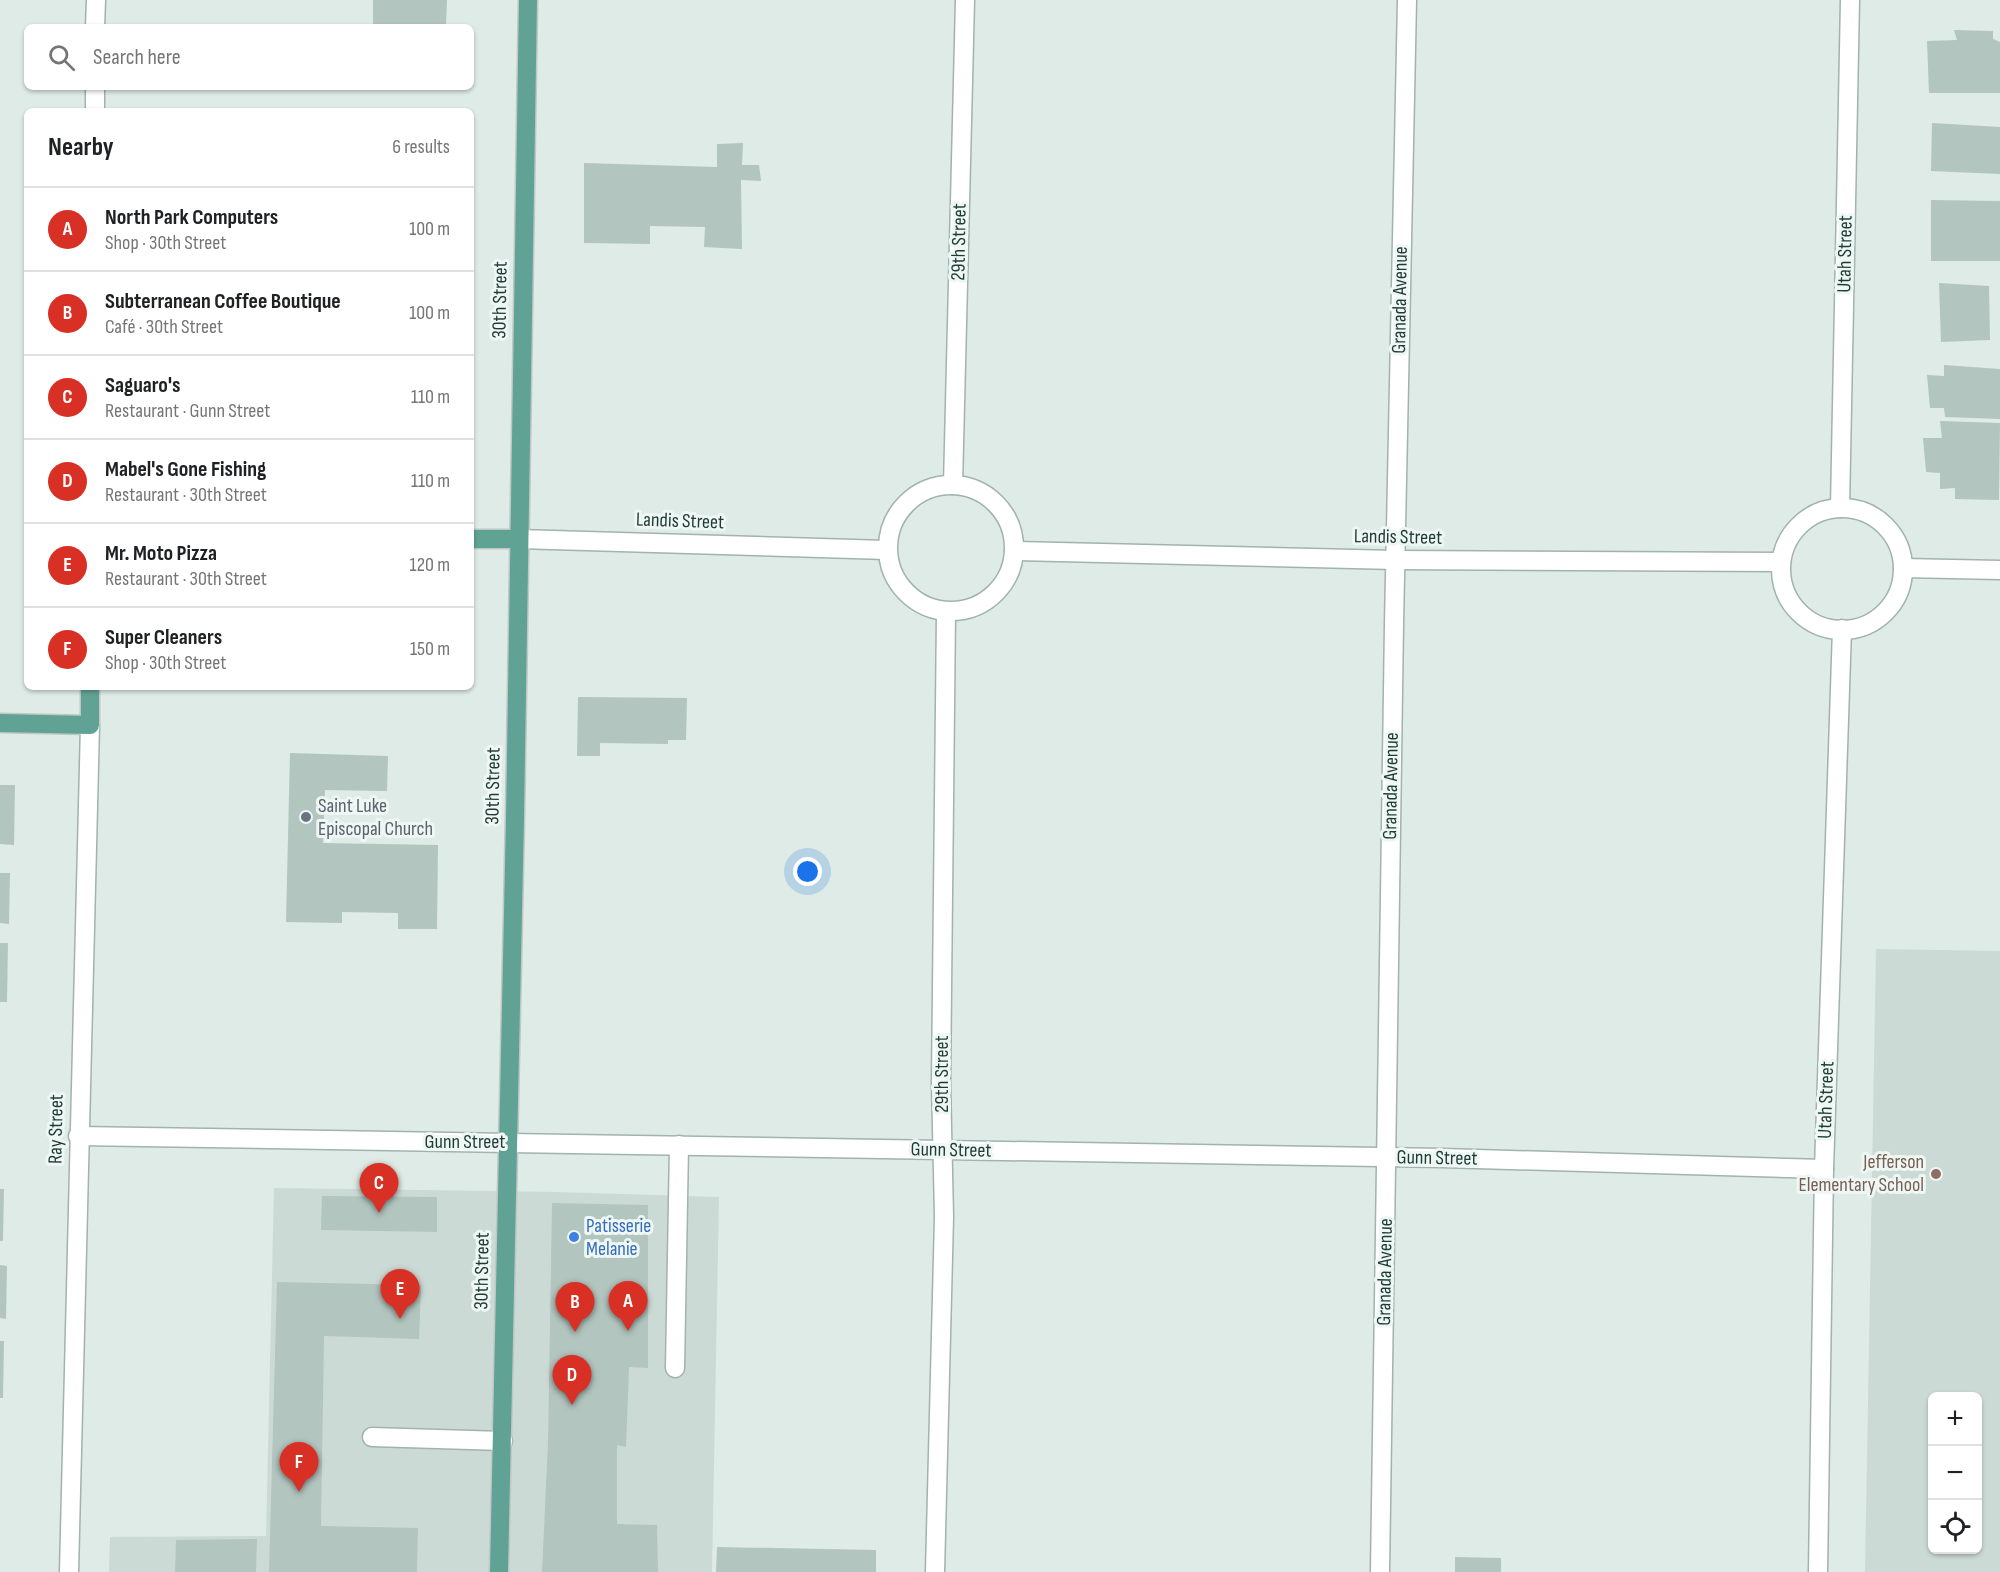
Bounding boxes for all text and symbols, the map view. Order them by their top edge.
search box [24,24,474,90]
icon: search [45,41,78,74]
text: Search here [93,44,180,71]
text: Nearby [48,132,114,163]
text: 6 results [392,135,450,159]
street label: 29th Street [946,203,972,281]
text: North Park Computers [105,204,278,231]
street label: Utah Street [1832,215,1858,293]
text: A [63,217,72,241]
text: 100 m [409,217,450,241]
text: Shop · 30th Street [105,231,226,255]
street label: Granada Avenue [1387,246,1413,354]
street label: 30th Street [487,261,513,339]
text: Subterranean Coffee Boutique [105,288,341,315]
text: B [63,301,72,325]
text: 100 m [409,301,450,325]
text: Café · 30th Street [105,315,223,339]
text: Saguaro's [105,372,180,399]
text: C [62,385,73,409]
text: 110 m [411,385,450,409]
text: Restaurant · Gunn Street [105,399,270,423]
text: Mabel's Gone Fishing [105,456,266,483]
text: D [62,469,73,493]
text: 110 m [411,469,450,493]
text: Restaurant · 30th Street [105,483,267,507]
street label: Landis Street [635,507,725,535]
street label: Landis Street [1354,524,1442,550]
text: Mr. Moto Pizza [105,540,217,567]
text: E [63,553,72,577]
text: 120 m [410,553,450,577]
text: Restaurant · 30th Street [105,567,267,591]
text: Super Cleaners [105,624,222,651]
text: F [63,637,72,661]
text: 150 m [410,637,450,661]
text: Shop · 30th Street [105,651,226,675]
street label: Granada Avenue [1378,732,1404,840]
street label: 30th Street [480,747,506,825]
place label: Saint Luke Episcopal Church [318,794,433,841]
marker: Saint Luke Episcopal Church [299,810,313,824]
your location [793,857,822,886]
street label: 29th Street [930,1035,954,1113]
street label: Utah Street [1813,1061,1839,1139]
street label: Ray Street [43,1094,69,1164]
street label: Gunn Street [425,1130,505,1154]
street label: Gunn Street [910,1137,992,1163]
street label: Gunn Street [1396,1145,1478,1171]
place label: Jefferson Elementary School [1798,1150,1924,1197]
pin: C [360,1164,398,1213]
marker: Jefferson Elementary School [1929,1167,1943,1181]
place label: Patisserie Melanie [586,1214,651,1261]
street label: Granada Avenue [1372,1218,1398,1326]
marker: Patisserie Melanie [567,1230,581,1244]
street label: 30th Street [469,1232,495,1310]
pin: E [380,1270,420,1319]
pin: B [556,1282,594,1332]
pin: A [608,1282,648,1331]
pin: D [552,1356,592,1405]
map controls [1928,1392,1982,1554]
button: + [1928,1392,1982,1446]
pin: F [280,1442,318,1492]
button: − [1928,1446,1982,1500]
button: locate [1928,1500,1982,1554]

